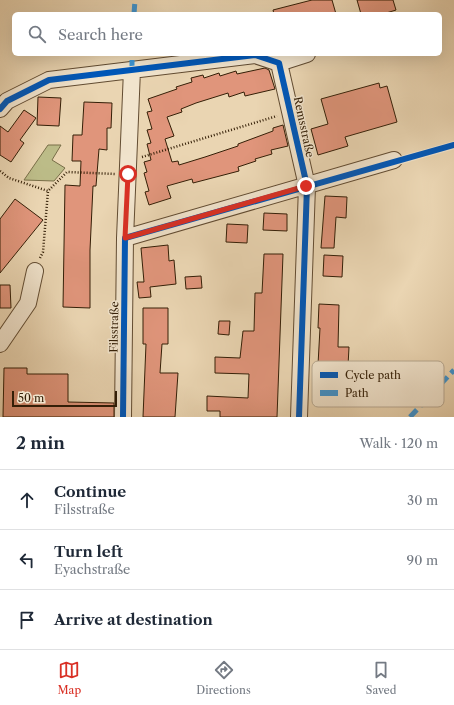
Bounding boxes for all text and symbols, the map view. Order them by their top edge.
search box [12,12,442,56]
icon: search [26,23,48,45]
text: Search here [58,25,143,44]
street label: Remsstraße [291,95,317,159]
route start [119,165,137,183]
route end [297,177,315,195]
street label: Filsstraße [107,301,121,353]
legend [312,361,444,407]
text: Cycle path [345,368,401,382]
text: Path [345,386,369,400]
scale bar [12,389,117,408]
text: 50 m [18,391,44,405]
text: 2 min [16,433,65,453]
text: Walk · 120 m [360,435,438,451]
text: Continue [54,482,126,501]
icon: ahead [16,489,38,511]
text: 30 m [407,492,438,508]
text: Filsstraße [54,501,115,517]
text: Turn left [54,542,123,561]
icon: left [16,549,38,571]
text: 90 m [407,552,438,568]
text: Eyachstraße [54,561,130,577]
icon: arrive [16,609,38,631]
text: Arrive at destination [54,610,213,629]
tab: Map [58,659,81,697]
tab: Directions [196,659,251,697]
tab: Saved [366,659,396,697]

